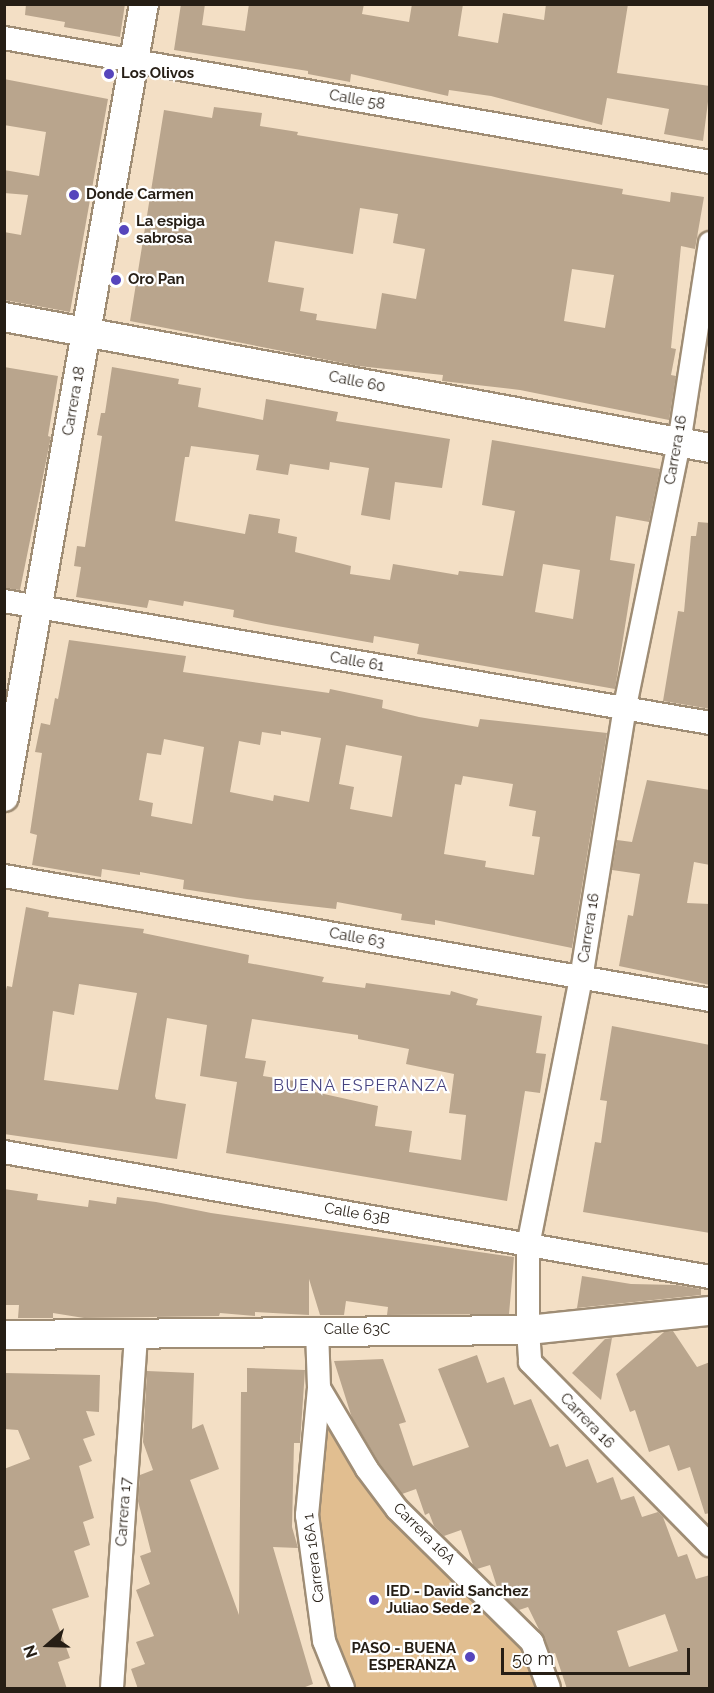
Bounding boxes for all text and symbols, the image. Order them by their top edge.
place label: Los Olivos [121,65,194,83]
marker: Los Olivos [102,67,116,81]
street label: Calle 58 [328,86,386,114]
place label: Donde Carmen [86,186,194,204]
marker: Donde Carmen [67,188,81,202]
place label: La espiga sabrosa [136,212,205,247]
marker: La espiga sabrosa [117,223,131,237]
place label: Oro Pan [128,271,185,289]
marker: Oro Pan [109,273,123,287]
street label: Carrera 18 [59,365,89,437]
street label: Calle 60 [327,368,387,396]
street label: Carrera 16 [661,414,691,486]
street label: Calle 61 [328,648,386,676]
street label: Carrera 16 [575,892,603,964]
street label: Calle 63 [328,924,386,952]
district label: BUENA ESPERANZA [273,1076,449,1096]
street label: Calle 63B [323,1199,391,1229]
street label: Calle 63C [324,1321,390,1339]
street label: Carrera 16 [556,1389,618,1453]
street label: Carrera 17 [113,1477,135,1547]
street label: Carrera 16A [389,1499,459,1569]
street label: Carrera 16A 1 [300,1512,328,1604]
place label: IED - David Sanchez Juliao Sede 2 [386,1582,528,1617]
marker: IED - David Sanchez Juliao Sede 2 [367,1593,381,1607]
north arrow [18,1615,78,1675]
scale bar [504,1636,693,1674]
place label: PASO - BUENA ESPERANZA [351,1639,456,1674]
text: N [20,1642,42,1660]
marker: PASO - BUENA ESPERANZA [461,1648,479,1666]
text: 50 m [512,1648,554,1669]

